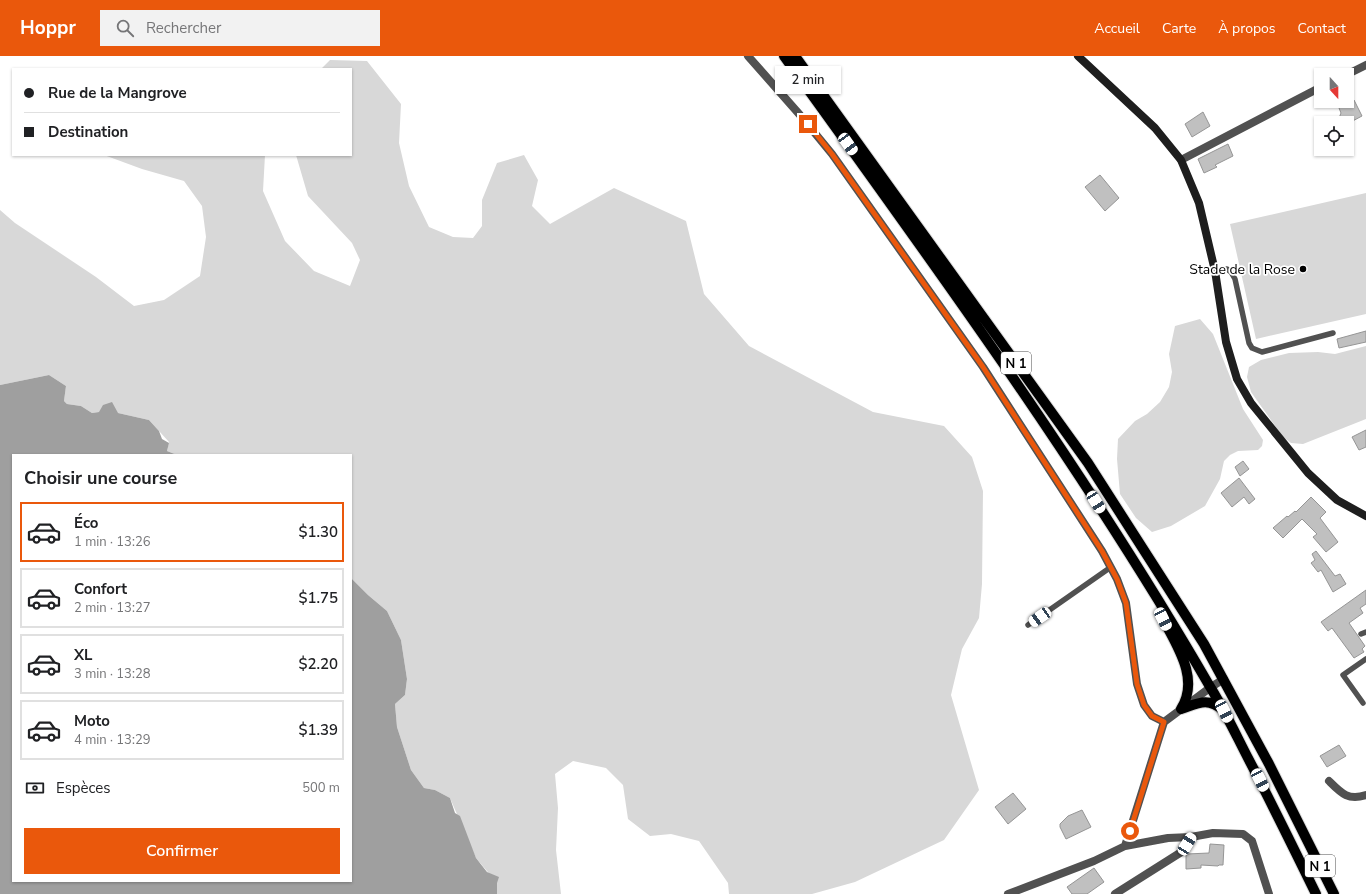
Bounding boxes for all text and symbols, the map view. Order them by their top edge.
search box [100,10,380,46]
text: Hoppr [20,15,76,41]
icon: search [114,17,136,39]
text: Rechercher [146,18,221,38]
text: Accueil [1094,19,1140,38]
text: Carte [1162,19,1196,38]
text: À propos [1218,19,1276,38]
text: Contact [1298,19,1346,38]
callout: 2 min [775,66,841,94]
north arrow [1314,68,1354,108]
map controls [1314,68,1354,156]
text: 2 min [791,71,825,89]
text: Rue de la Mangrove [48,83,187,103]
route end [799,115,817,133]
button: locate [1314,116,1354,156]
text: Destination [48,122,128,142]
car [836,131,860,157]
place label: Stade de la Rose [1189,260,1295,279]
marker: Stade de la Rose [1298,264,1308,274]
road number: N 1 [1001,352,1031,374]
text: Choisir une course [24,466,177,490]
car [1085,489,1107,515]
text: Éco [74,513,98,533]
icon: car [26,514,62,550]
text: $1.30 [298,522,338,542]
text: 1 min · 13:26 [74,533,150,551]
text: Confort [74,579,127,599]
icon: car [26,580,62,616]
text: $1.75 [298,588,338,608]
text: 2 min · 13:27 [74,599,150,617]
car [1027,605,1053,629]
car [1152,606,1174,632]
text: XL [74,645,93,665]
icon: car [26,646,62,682]
text: $2.20 [298,654,338,674]
text: 3 min · 13:28 [74,665,150,683]
car [1213,698,1235,724]
text: Moto [74,711,110,731]
icon: car [26,712,62,748]
text: $1.39 [298,720,338,740]
text: 4 min · 13:29 [74,731,150,749]
car [1249,767,1271,793]
icon: cash [24,777,46,799]
text: Espèces [56,778,111,798]
text: 500 m [302,779,340,797]
route start [1121,822,1139,840]
button: Confirmer [24,828,340,874]
car [1176,831,1198,857]
road number: N 1 [1305,855,1335,877]

